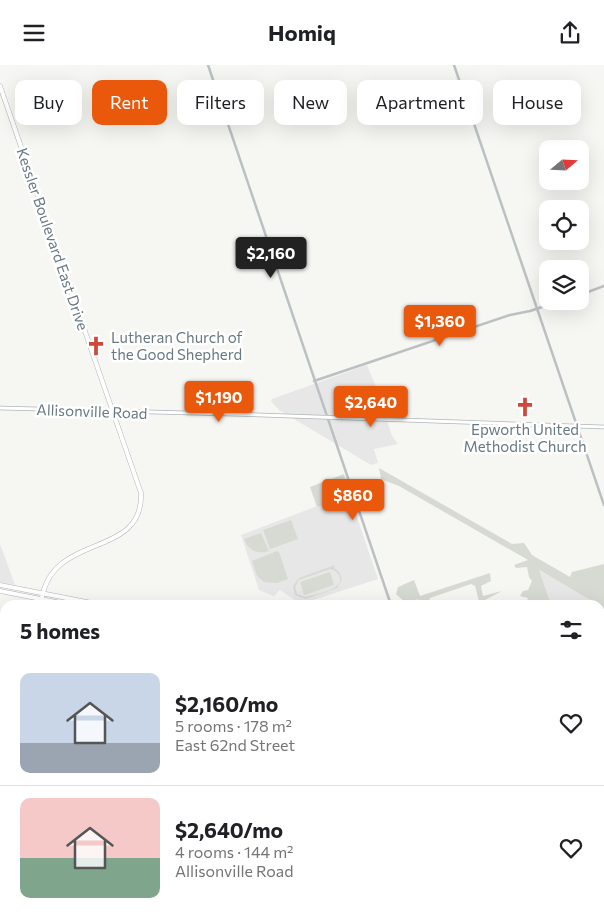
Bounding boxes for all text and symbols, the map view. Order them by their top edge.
icon: menu [20,19,48,47]
text: Homiq [268,19,336,46]
icon: share [556,19,584,47]
chip: Buy [15,80,82,125]
chip: Rent [92,80,167,125]
chip: Filters [177,80,264,125]
chip: New [274,80,347,125]
chip: Apartment [357,80,483,125]
chip: House [493,80,581,125]
north arrow [539,140,589,190]
map controls [539,140,589,310]
street label: Kessler Boulevard East Drive [13,145,93,333]
button: locate [539,200,589,250]
pin: $2,160 [230,237,312,279]
text: $2,160 [247,243,295,262]
button: layers [539,260,589,310]
pin: $1,360 [399,305,481,347]
text: $1,360 [415,311,465,330]
place label: Lutheran Church of the Good Shepherd [111,328,242,363]
church icon: Lutheran Church of the Good Shepherd [85,335,107,357]
pin: $1,190 [178,381,260,423]
pin: $2,640 [330,385,412,428]
text: $1,190 [196,387,243,406]
text: $2,640 [345,392,397,411]
church icon: Epworth United Methodist Church [514,396,536,418]
street label: Allisonville Road [36,400,148,422]
place label: Epworth United Methodist Church [463,420,587,455]
pin: $860 [323,479,383,521]
text: $860 [333,485,373,504]
icon: filters [557,616,585,644]
text: 5 homes [20,618,100,643]
text: $2,160/mo [175,691,278,716]
icon: home [60,693,120,753]
icon: heart [557,709,585,737]
text: 5 rooms · 178 m² [175,716,292,735]
text: East 62nd Street [175,735,295,754]
text: $2,640/mo [175,817,283,842]
icon: home [60,818,120,878]
icon: heart [557,834,585,862]
text: 4 rooms · 144 m² [175,842,294,861]
text: Allisonville Road [175,861,293,880]

